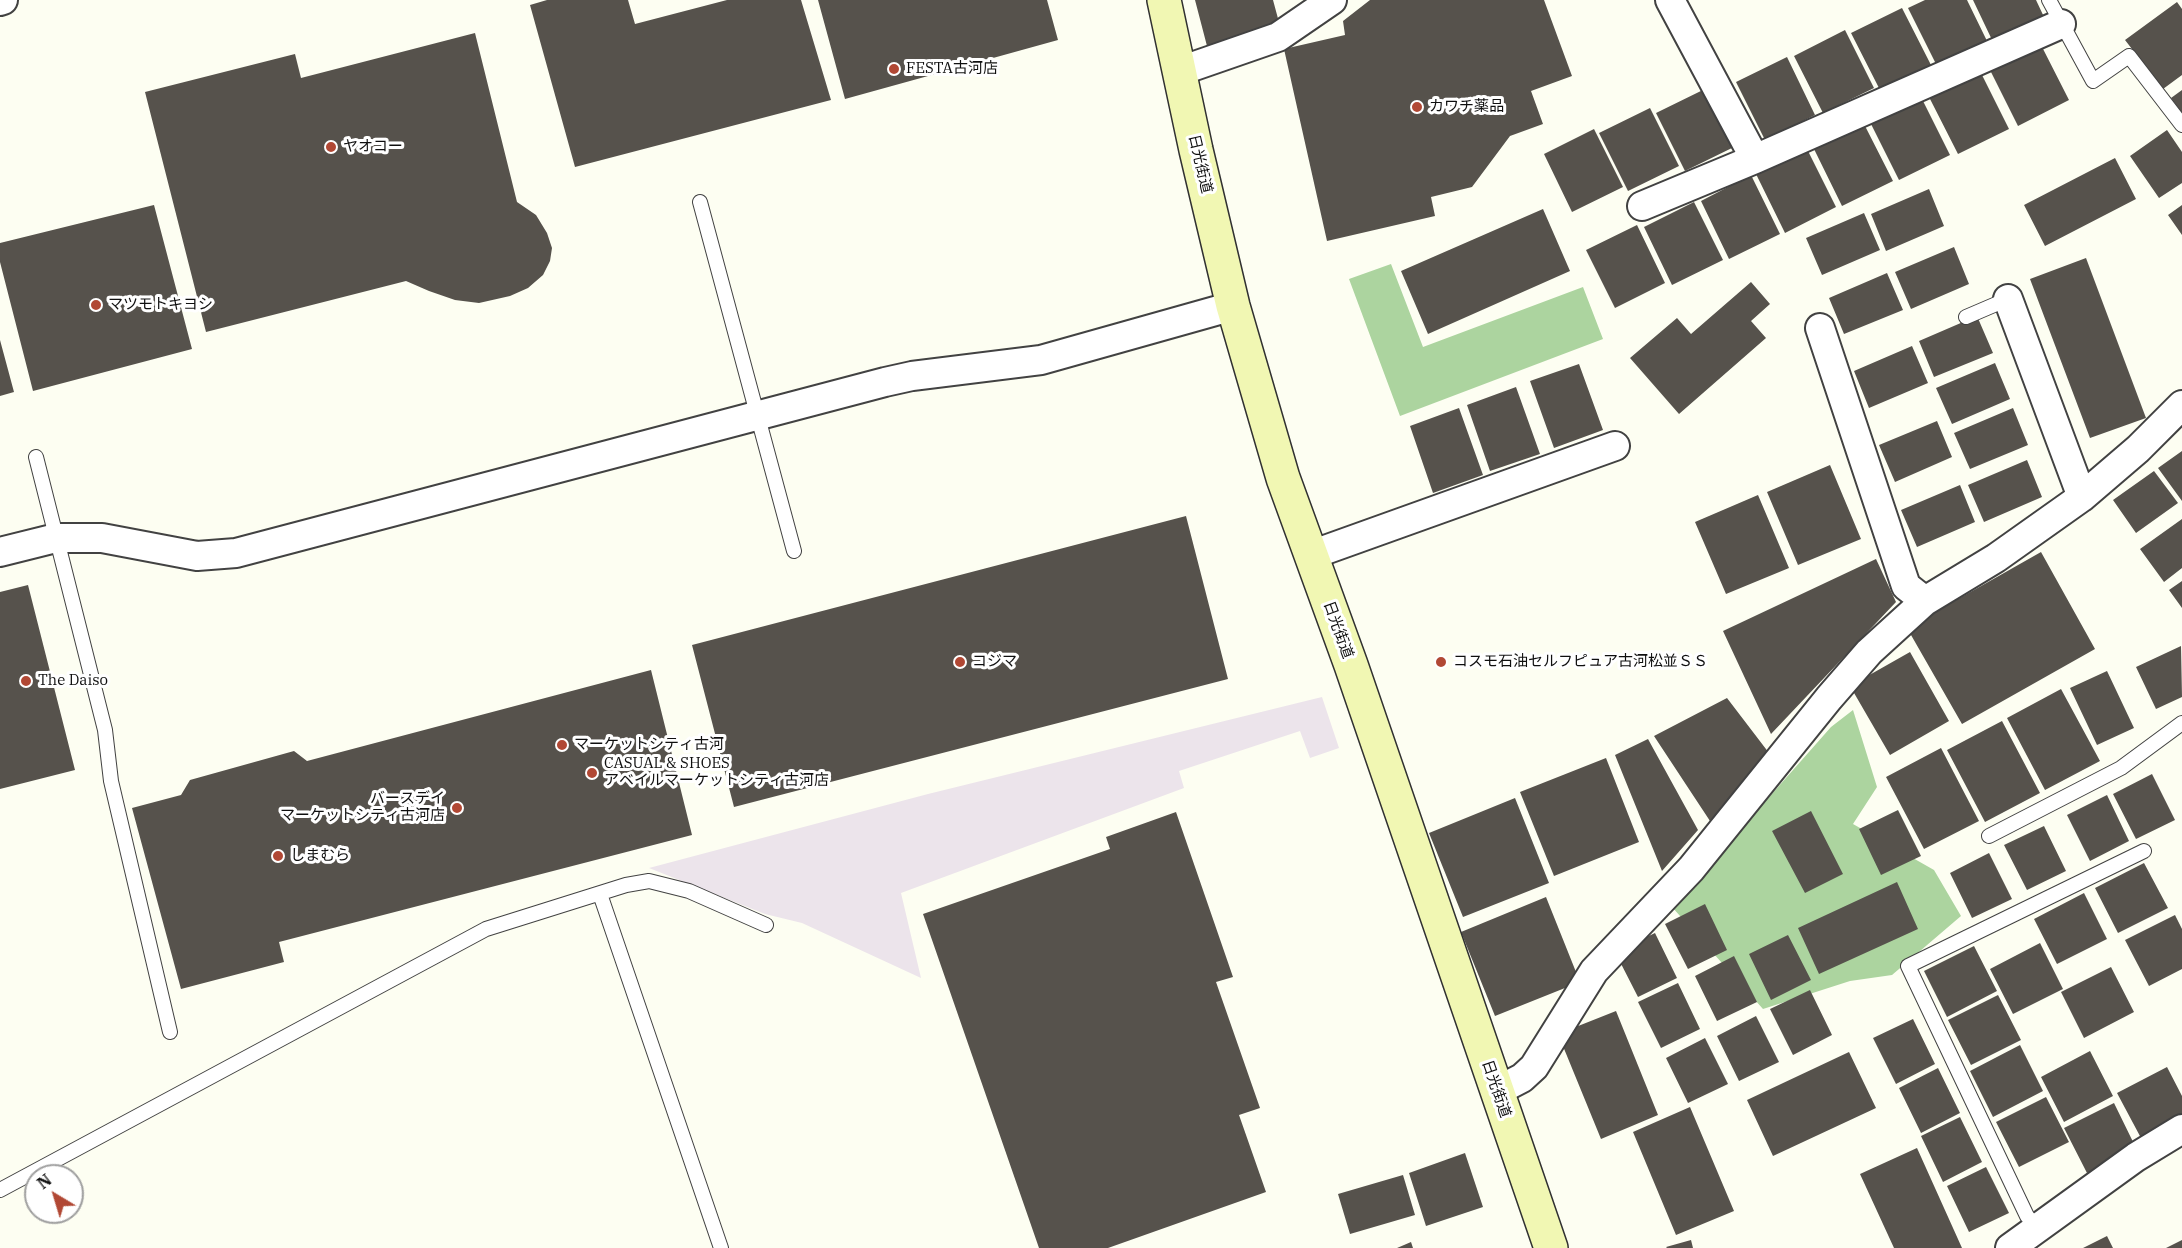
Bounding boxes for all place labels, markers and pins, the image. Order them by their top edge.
place label: FESTA古河店 [906,60,998,78]
marker: FESTA古河店 [887,62,901,76]
place label: カワチ薬品 [1429,98,1504,116]
marker: カワチ薬品 [1410,100,1424,114]
place label: ヤオコー [343,138,403,156]
marker: ヤオコー [324,140,338,154]
place label: マツモトキヨシ [108,296,213,314]
marker: マツモトキヨシ [89,298,103,312]
place label: コジマ [972,653,1017,671]
place label: コスモ石油セルフピュア古河松並ＳＳ [1453,653,1708,671]
marker: コジマ [953,655,967,669]
marker: コスモ石油セルフピュア古河松並ＳＳ [1434,655,1448,669]
place label: The Daiso [38,672,108,690]
marker: The Daiso [19,674,33,688]
place label: マーケットシティ古河 [574,736,724,754]
marker: マーケットシティ古河 [555,738,569,752]
place label: CASUAL & SHOES アベイルマーケットシティ古河店 [604,755,829,790]
marker: CASUAL & SHOES アベイルマーケットシティ古河店 [585,766,599,780]
place label: バースデイ マーケットシティ古河店 [280,790,445,825]
marker: バースデイ マーケットシティ古河店 [450,801,464,815]
place label: しまむら [290,847,350,865]
marker: しまむら [271,849,285,863]

